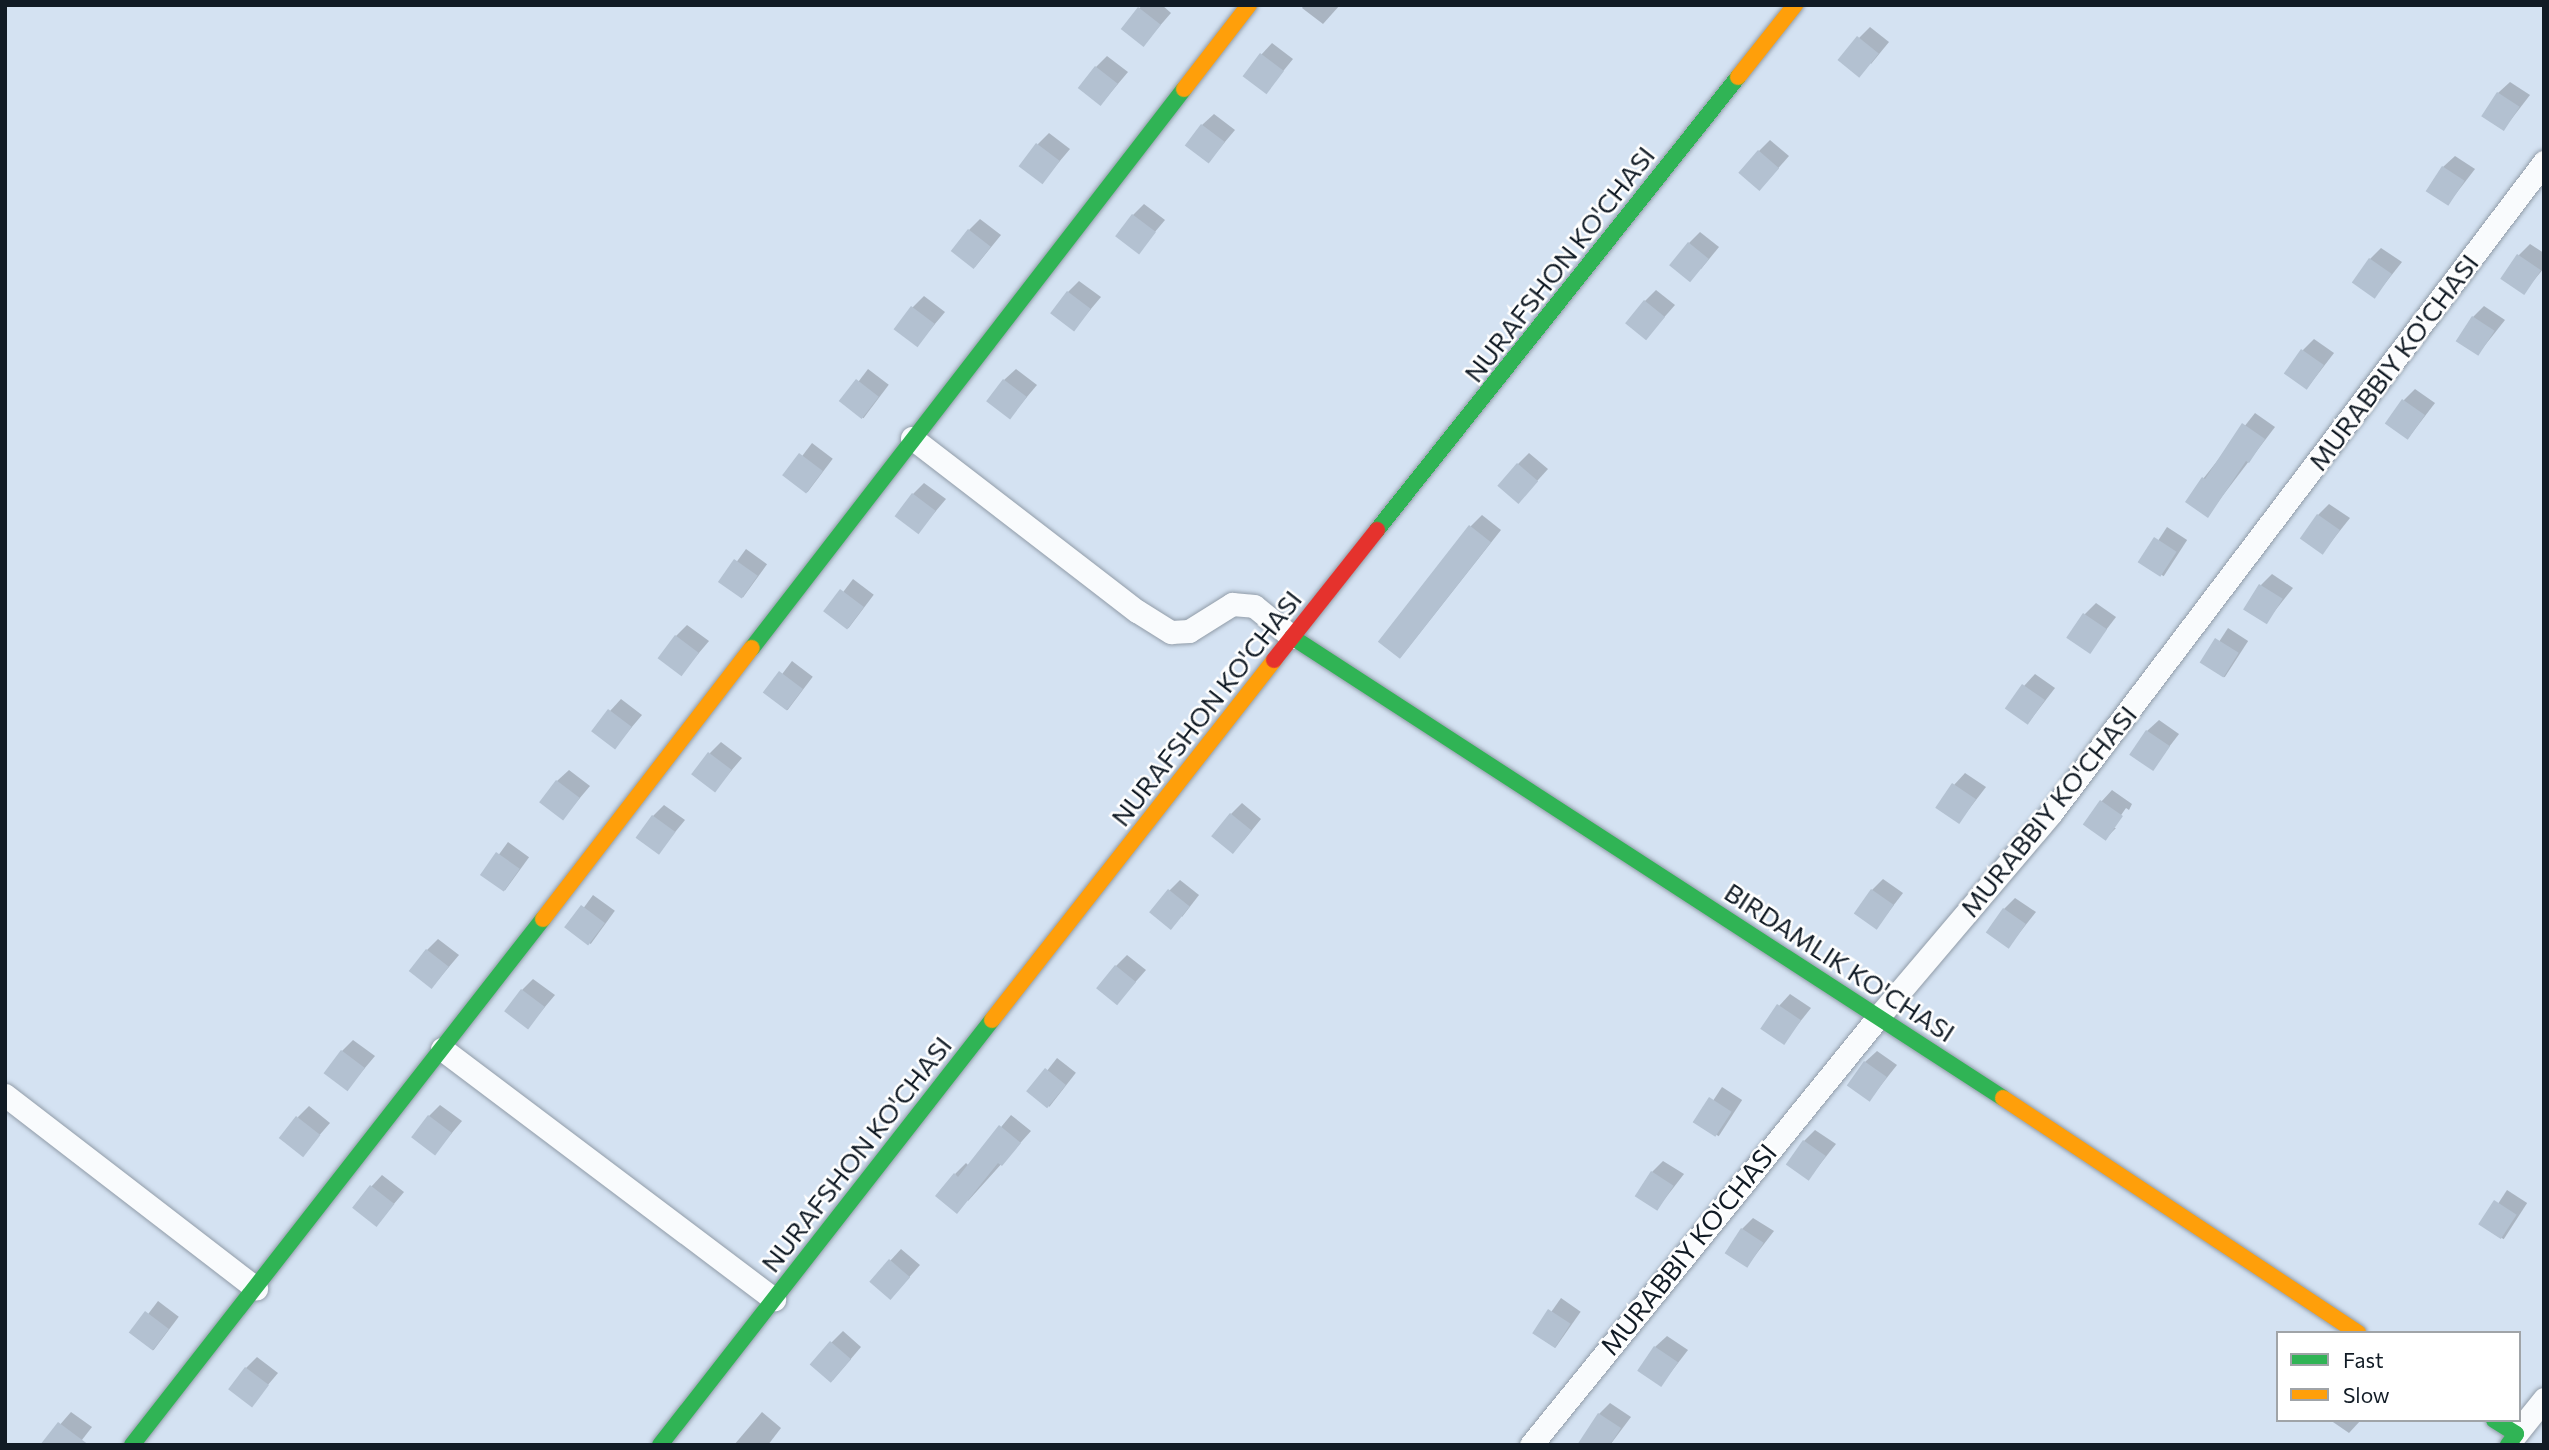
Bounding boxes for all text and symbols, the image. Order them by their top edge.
street label: NURAFSHON KO'CHASI [1457,140,1661,388]
street label: MURABBIY KO'CHASI [2302,248,2484,476]
street label: NURAFSHON KO'CHASI [1104,584,1308,832]
street label: MURABBIY KO'CHASI [1953,699,2143,923]
street label: BIRDAMLIK KO'CHASI [1719,876,1961,1048]
street label: NURAFSHON KO'CHASI [754,1030,958,1278]
street label: MURABBIY KO'CHASI [1593,1137,1783,1361]
legend [2276,1331,2521,1422]
text: Fast [2343,1347,2384,1372]
text: Slow [2343,1382,2390,1407]

